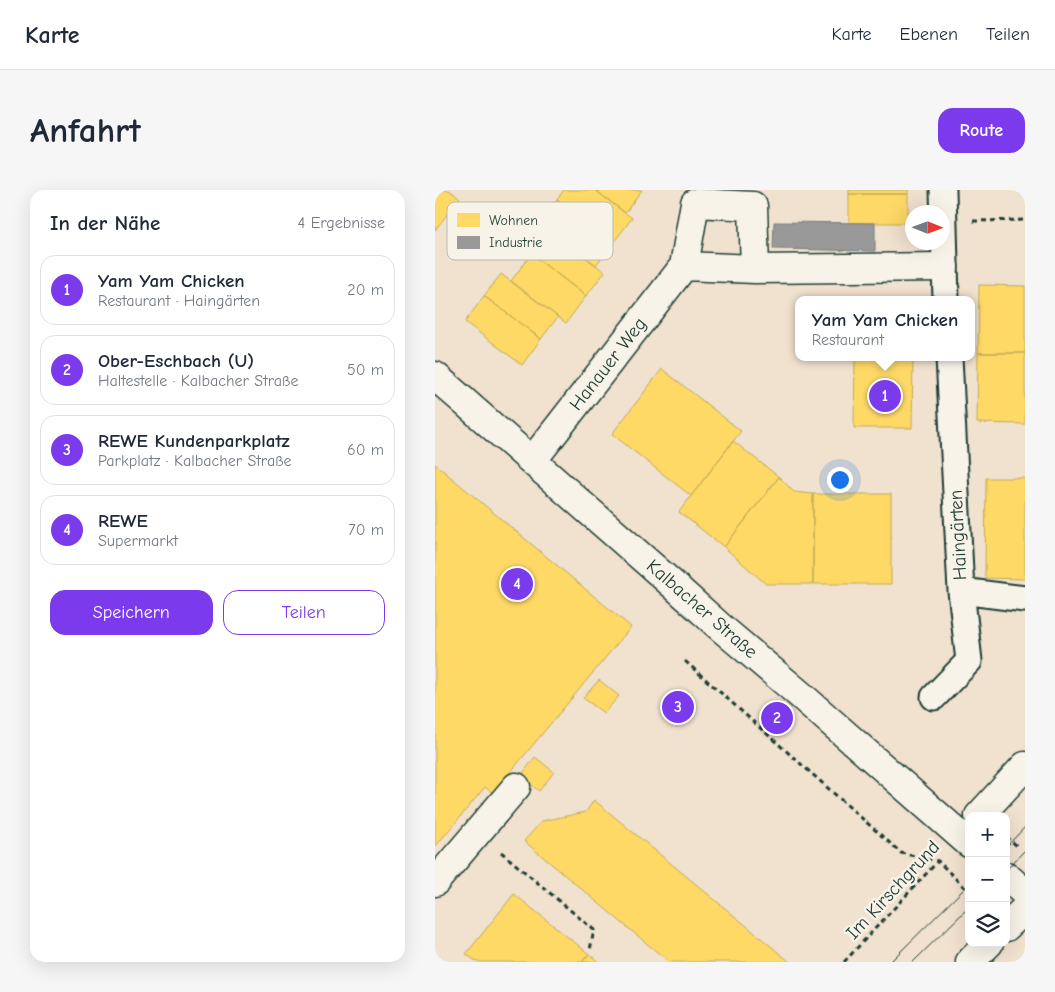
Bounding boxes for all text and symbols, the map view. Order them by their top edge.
text: Karte [25,21,79,49]
text: Karte [831,24,872,45]
text: Ebenen [900,24,958,45]
text: Teilen [986,24,1030,45]
button: Route [938,108,1025,153]
text: Anfahrt [30,110,141,151]
legend [447,202,613,260]
north arrow [905,205,950,250]
text: In der Nähe [50,211,160,235]
text: Wohnen [489,212,538,229]
text: 4 Ergebnisse [298,214,385,232]
text: Industrie [489,234,542,251]
text: Yam Yam Chicken [98,270,245,292]
text: 1 [64,281,70,299]
text: 20 m [347,281,384,299]
text: Restaurant · Haingärten [98,292,260,310]
popup [795,296,975,361]
text: Yam Yam Chicken [812,309,958,331]
street label: Hanauer Weg [565,313,651,415]
text: Restaurant [812,331,884,349]
text: Ober-Eschbach (U) [98,350,254,372]
text: 2 [63,361,71,379]
text: 50 m [347,361,384,379]
text: Haltestelle · Kalbacher Straße [98,372,298,390]
pin: 1 [869,377,901,415]
text: REWE Kundenparkplatz [98,430,290,452]
text: 3 [63,441,71,459]
text: 60 m [347,441,384,459]
text: Parkplatz · Kalbacher Straße [98,452,292,470]
your location [827,467,853,493]
street label: Haingärten [945,489,971,581]
text: REWE [98,510,148,532]
text: 4 [63,521,71,539]
text: 70 m [348,521,384,539]
text: Supermarkt [98,532,178,550]
street label: Kalbacher Straße [642,555,762,663]
pin: 4 [501,565,533,603]
button: Speichern [50,590,213,635]
button: Teilen [223,590,385,635]
pin: 3 [662,688,694,726]
pin: 2 [761,699,793,737]
map controls [965,812,1010,947]
button: + [965,812,1010,857]
street label: Im Kirschgrund [842,836,944,944]
button: − [965,857,1010,902]
button: layers [965,902,1010,947]

